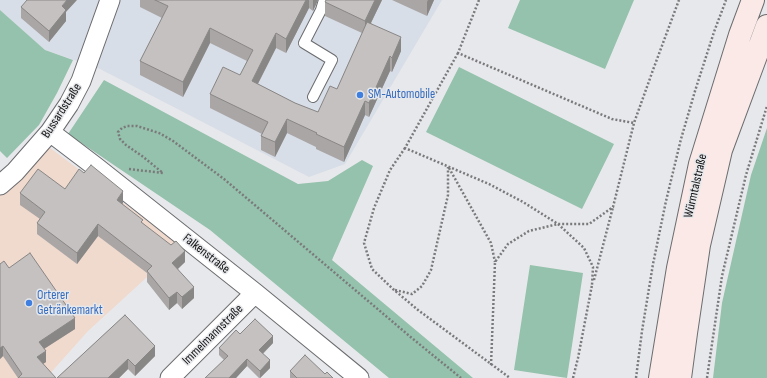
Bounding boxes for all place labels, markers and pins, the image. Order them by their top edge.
place label: SM-Automobile [368,87,435,103]
marker: SM-Automobile [355,90,365,100]
place label: Orterer Getränkemarkt [37,288,103,319]
marker: Orterer Getränkemarkt [24,298,34,308]

